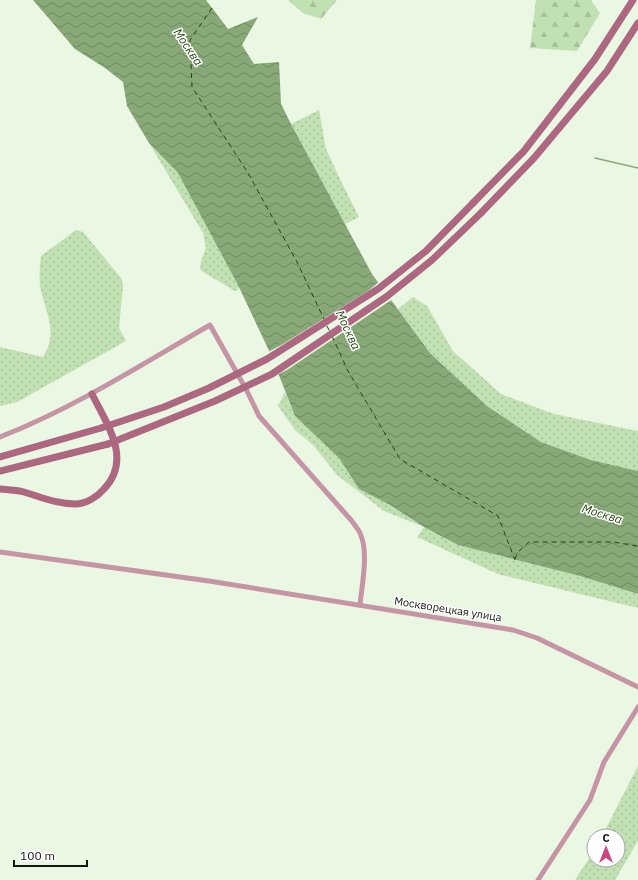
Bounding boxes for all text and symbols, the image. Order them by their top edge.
water label: Москва [171,25,206,68]
water label: Москва [333,308,364,352]
water label: Москва [580,500,624,527]
street label: Москворецкая улица [393,594,503,624]
north arrow [586,828,626,868]
text: С [602,831,610,845]
scale bar [14,842,87,868]
text: 100 m [20,848,55,863]

